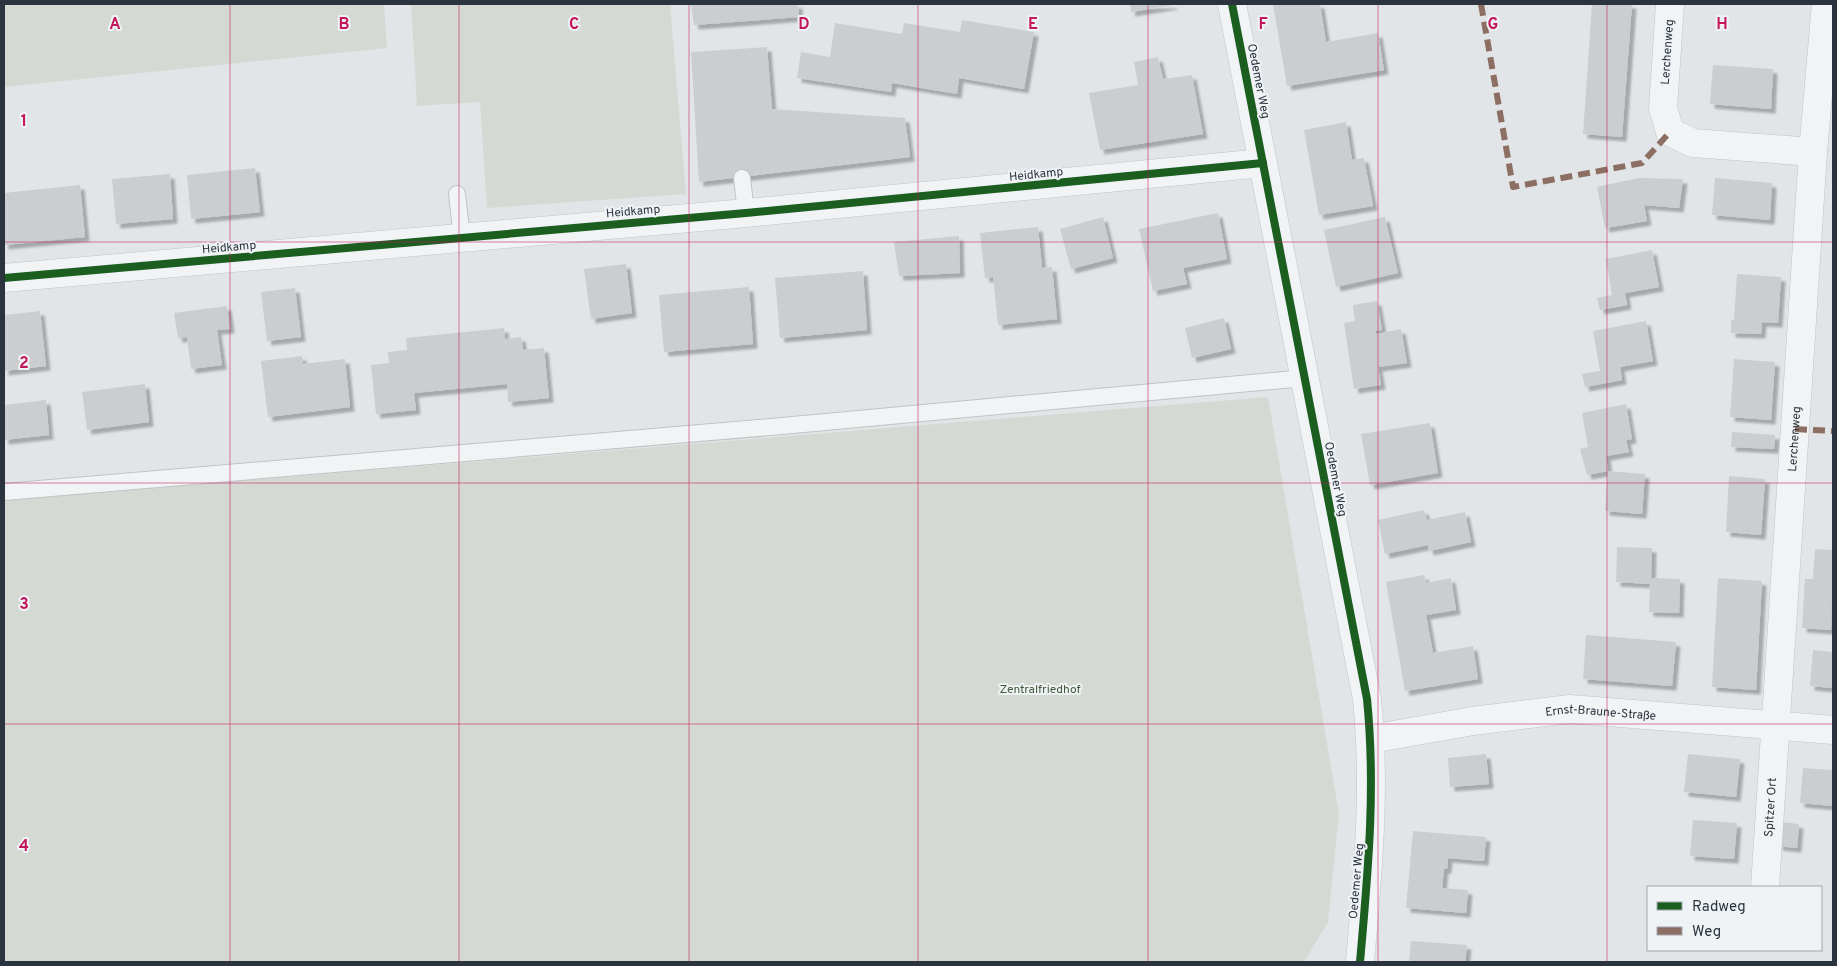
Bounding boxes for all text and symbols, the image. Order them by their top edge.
text: A [109,15,121,35]
text: B [338,15,350,35]
text: C [569,15,579,35]
text: D [798,15,810,35]
text: E [1028,15,1038,35]
text: F [1258,15,1268,35]
text: G [1488,15,1498,35]
text: H [1716,15,1728,35]
street label: Lerchenweg [1658,19,1678,85]
street label: Oedemer Weg [1243,42,1273,120]
text: 1 [21,112,27,132]
street label: Heidkamp [1008,164,1064,186]
street label: Heidkamp [605,202,661,222]
street label: Heidkamp [201,238,257,258]
text: 2 [19,354,29,374]
street label: Lerchenweg [1785,406,1805,472]
street label: Oedemer Weg [1320,440,1350,518]
text: 3 [19,595,29,615]
park label: Zentralfriedhof [999,682,1081,698]
street label: Ernst-Braune-Straße [1544,702,1657,725]
street label: Spitzer Ort [1761,777,1781,838]
text: 4 [19,837,29,857]
street label: Oedemer Weg [1346,842,1368,920]
legend [1647,886,1822,951]
text: Radweg [1692,898,1746,917]
text: Weg [1692,923,1721,942]

